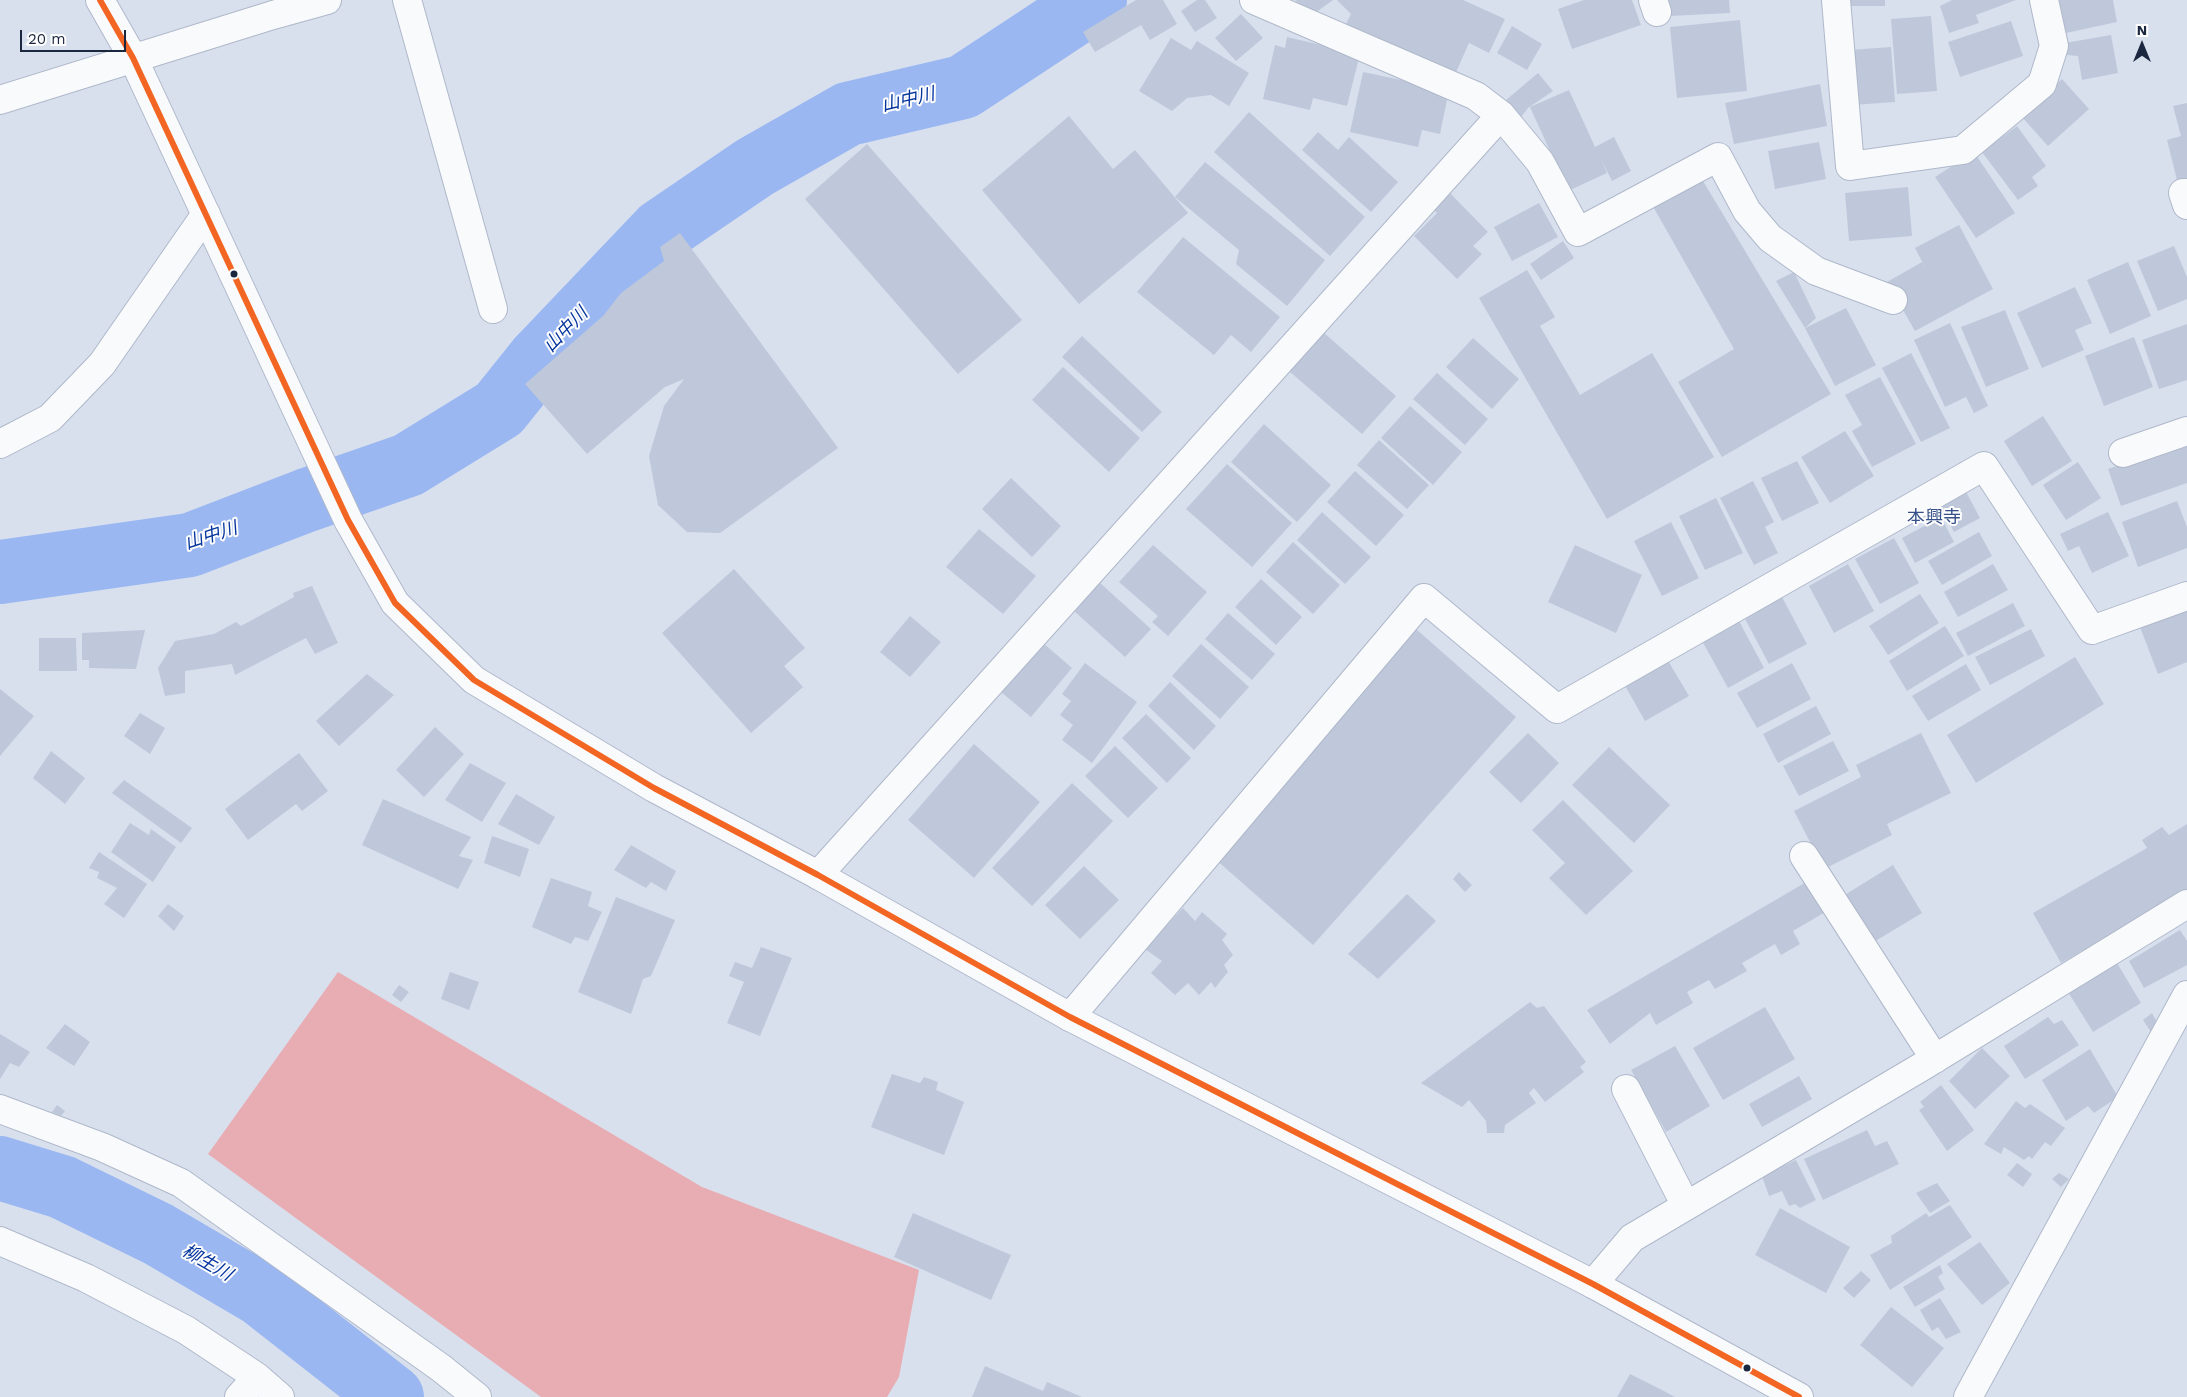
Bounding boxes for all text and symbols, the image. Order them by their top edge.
scale bar [22,20,129,52]
north arrow [2117,20,2167,70]
text: N [2137,22,2147,38]
text: 20 m [28,30,66,48]
water label: 山中川 [879,83,937,117]
unlabelled marker [229,269,239,279]
water label: 山中川 [539,303,593,357]
district label: 本興寺 [1907,507,1961,529]
water label: 山中川 [182,517,240,555]
water label: 柳生川 [178,1240,236,1286]
unlabelled marker [1742,1363,1752,1373]

